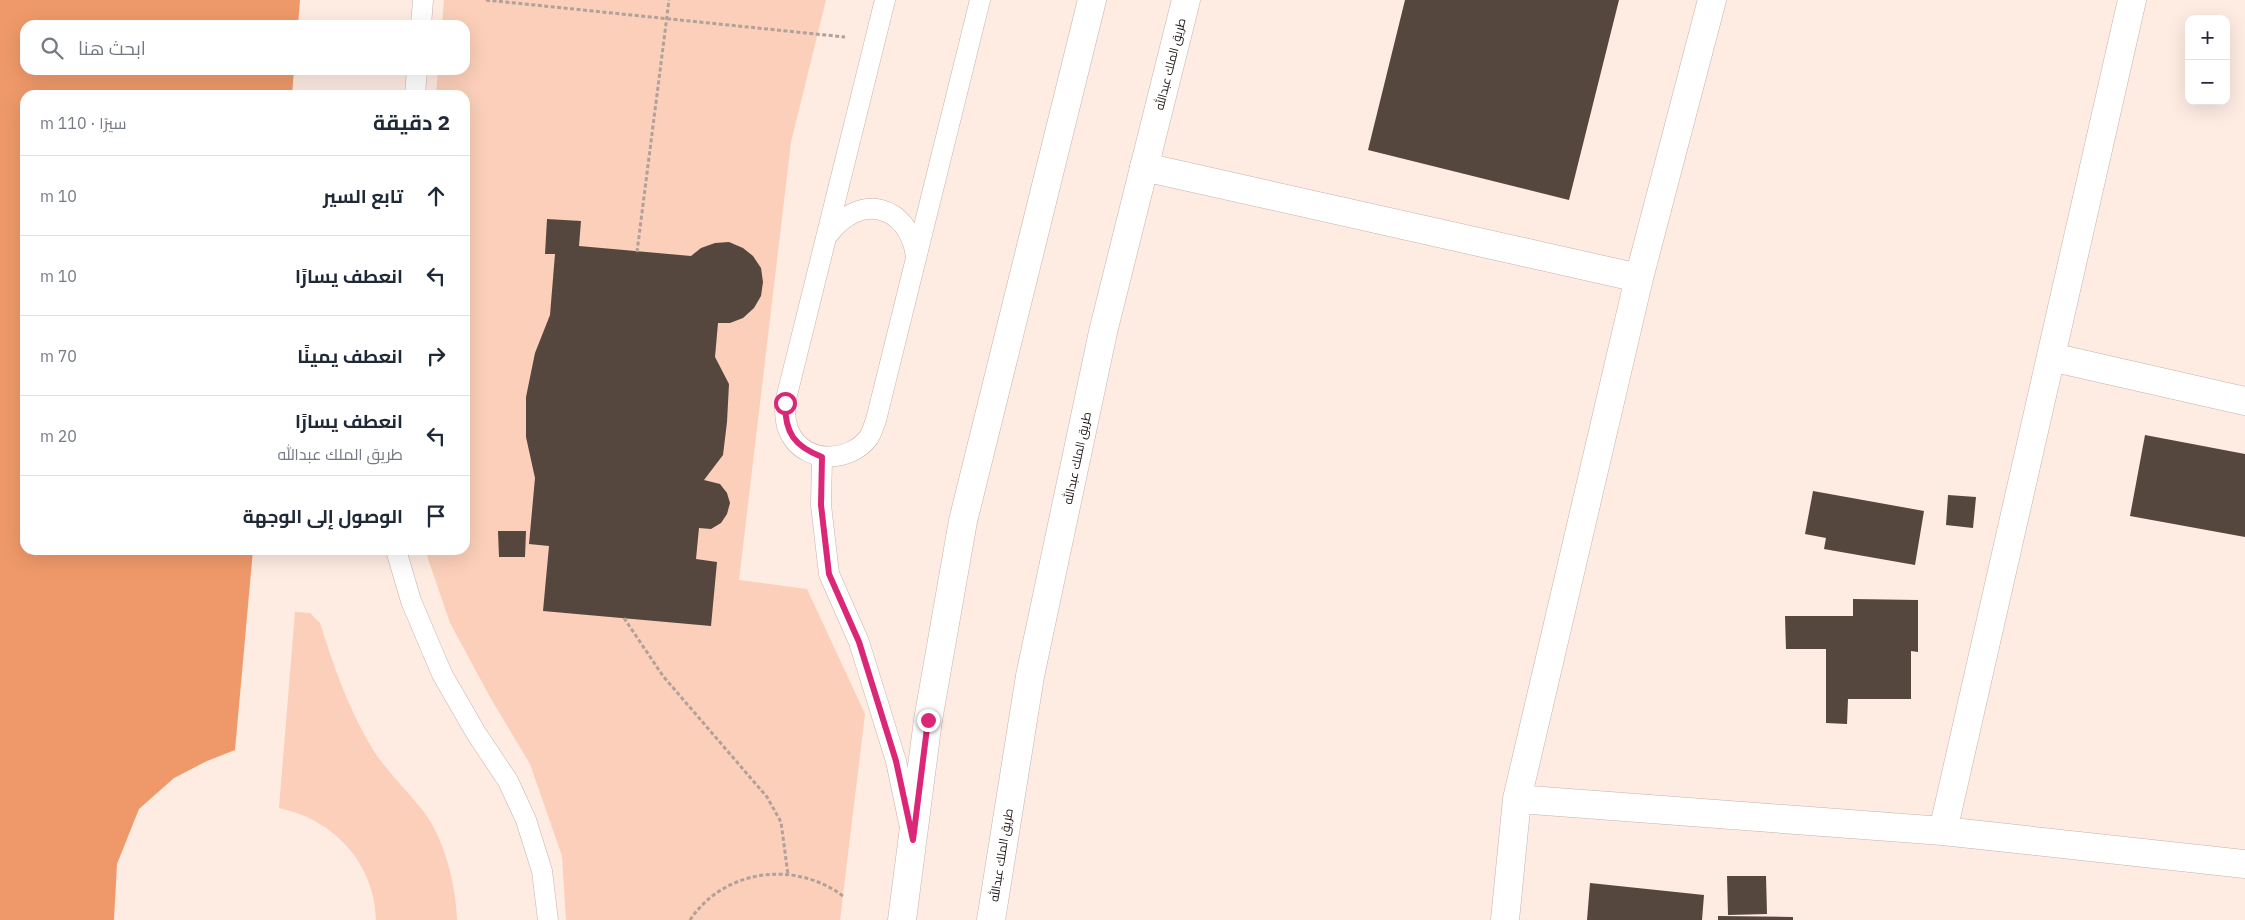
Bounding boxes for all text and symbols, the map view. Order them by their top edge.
map controls [2185,15,2230,105]
button: + [2185,15,2230,60]
street label: طريق الملك عبدالله [1151,16,1189,111]
search box [20,20,470,75]
icon: search [38,34,66,62]
text: ابحث هنا [78,36,146,60]
button: − [2185,60,2230,105]
text: 2 دقيقة [373,108,450,136]
text: سيرًا · 110 m [40,113,126,133]
icon: ahead [422,182,450,210]
text: تابع السير [323,184,403,208]
text: 10 m [40,186,77,206]
icon: left [422,262,450,290]
text: انعطف يسارًا [295,264,403,288]
text: 10 m [40,266,77,286]
icon: right [422,342,450,370]
text: انعطف يمينًا [297,344,403,368]
text: 70 m [40,346,77,366]
route start [774,392,797,415]
text: انعطف يسارًا [295,409,403,433]
street label: طريق الملك عبدالله [1060,410,1094,506]
icon: left [422,422,450,450]
text: 20 m [40,426,77,446]
text: طريق الملك عبدالله [277,444,403,464]
icon: arrive [422,502,450,530]
text: الوصول إلى الوجهة [243,504,403,528]
route end [917,709,940,732]
street label: طريق الملك عبدالله [986,807,1016,903]

